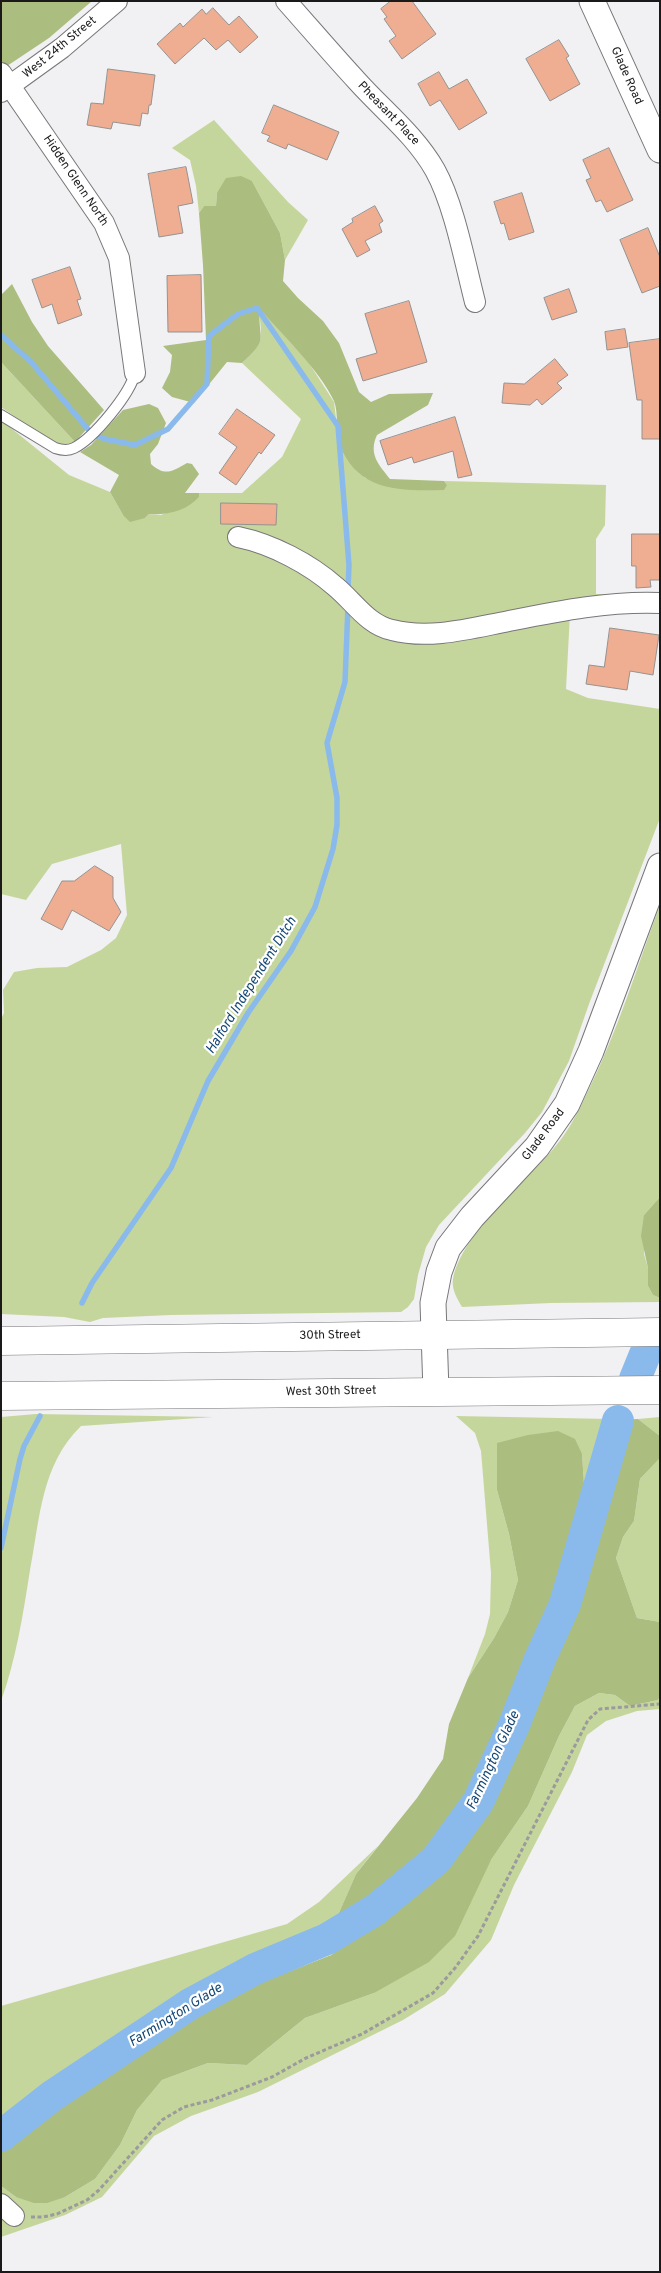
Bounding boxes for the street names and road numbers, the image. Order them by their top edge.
street label: West 24th Street [20,14,100,82]
street label: Glade Road [607,45,645,107]
street label: Pheasant Place [354,79,422,149]
street label: Hidden Glenn North [39,133,111,229]
street label: Glade Road [520,1106,568,1164]
street label: 30th Street [299,1328,361,1344]
street label: West 30th Street [286,1384,376,1400]

